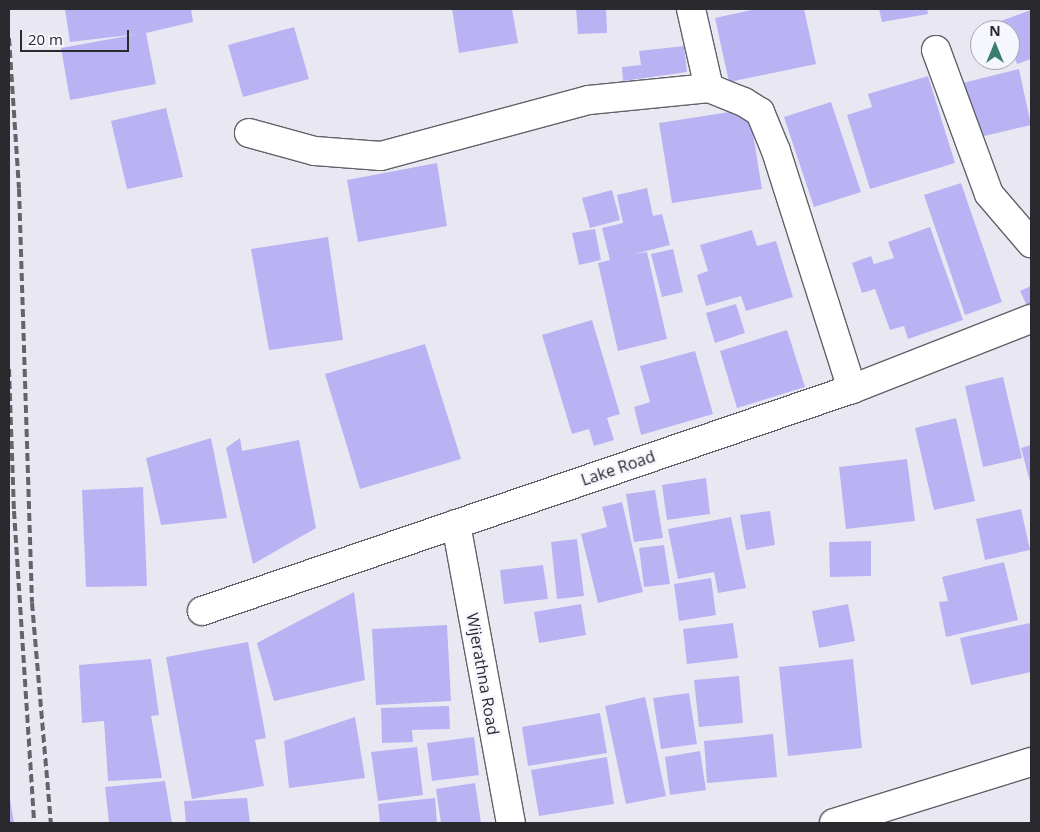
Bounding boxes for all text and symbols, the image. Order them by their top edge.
scale bar [22,20,131,52]
north arrow [970,20,1020,70]
text: N [989,21,1001,40]
text: 20 m [28,29,63,49]
street label: Lake Road [578,446,658,490]
street label: Wijerathna Road [463,611,503,737]

